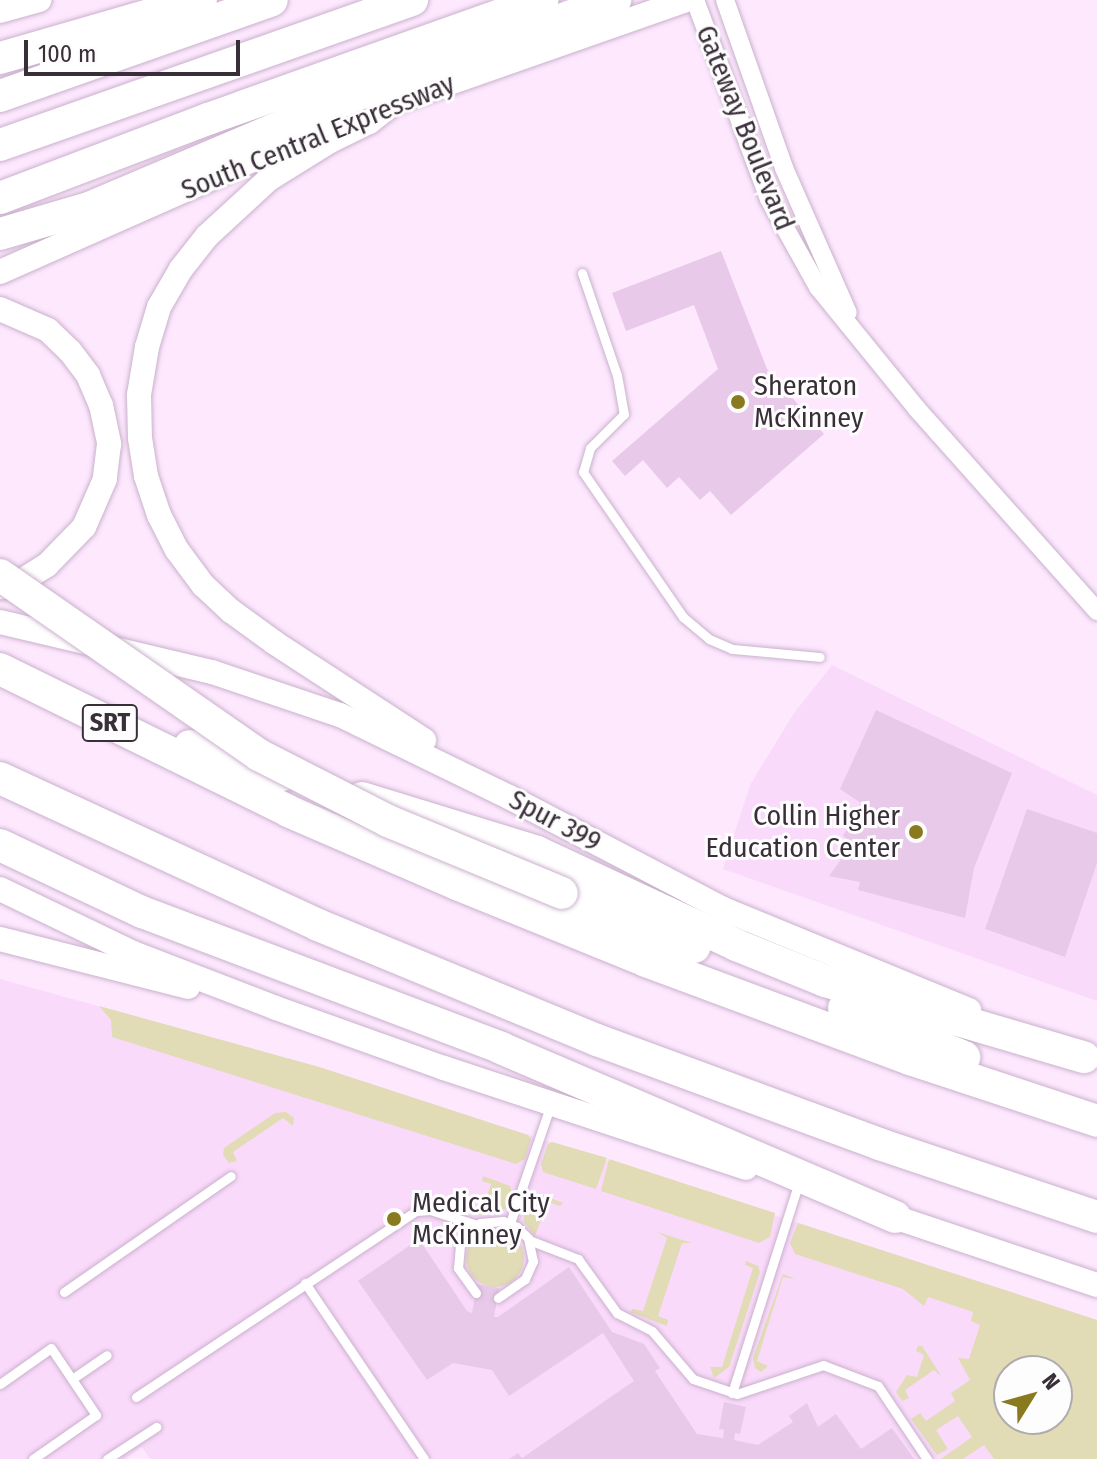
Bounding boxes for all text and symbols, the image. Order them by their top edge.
street label: Gateway Boulevard [689,21,801,235]
scale bar [28,24,244,74]
text: 100 m [38,40,96,68]
street label: South Central Expressway [176,67,460,207]
place label: Sheraton McKinney [754,369,863,435]
marker: Sheraton McKinney [729,393,747,411]
road number: SRT [80,701,140,745]
street label: Spur 399 [503,783,607,859]
place label: Collin Higher Education Center [705,799,900,865]
marker: Collin Higher Education Center [907,823,925,841]
place label: Medical City McKinney [412,1186,550,1252]
marker: Medical City McKinney [383,1208,405,1230]
north arrow [993,1355,1073,1435]
text: N [1036,1368,1066,1395]

